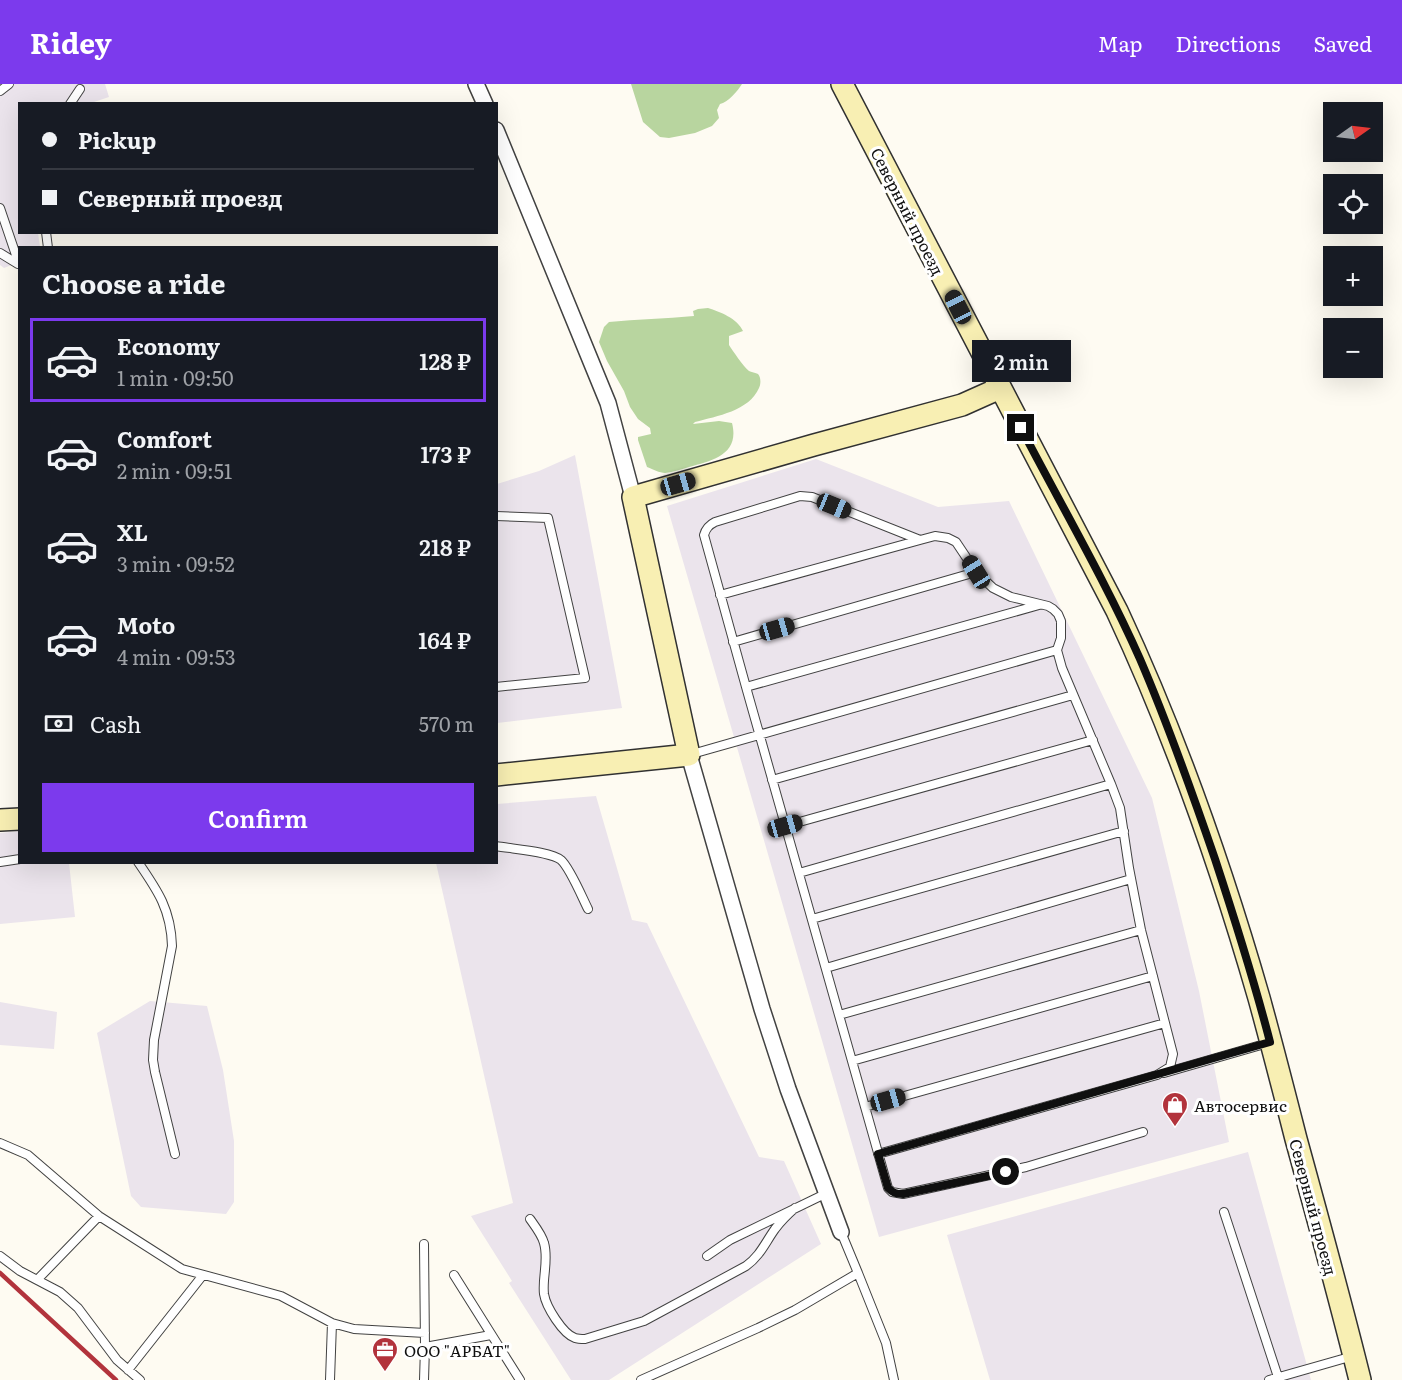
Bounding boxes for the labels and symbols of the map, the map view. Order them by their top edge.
north arrow [1323,102,1383,162]
street label: Северный проезд [865,143,951,279]
car [942,287,974,327]
callout: 2 min [972,341,1070,383]
route end [1007,414,1034,441]
car [658,470,698,498]
car [814,491,854,521]
car [959,552,993,592]
car [757,615,797,643]
car [765,812,805,840]
car [868,1086,908,1114]
shop icon: Автосервис [1160,1090,1190,1128]
place label: Автосервис [1194,1093,1287,1117]
street label: Северный проезд [1284,1136,1344,1278]
route start [992,1158,1019,1185]
office icon: ООО "АРБАТ" [370,1335,400,1373]
place label: ООО "АРБАТ" [404,1338,510,1362]

